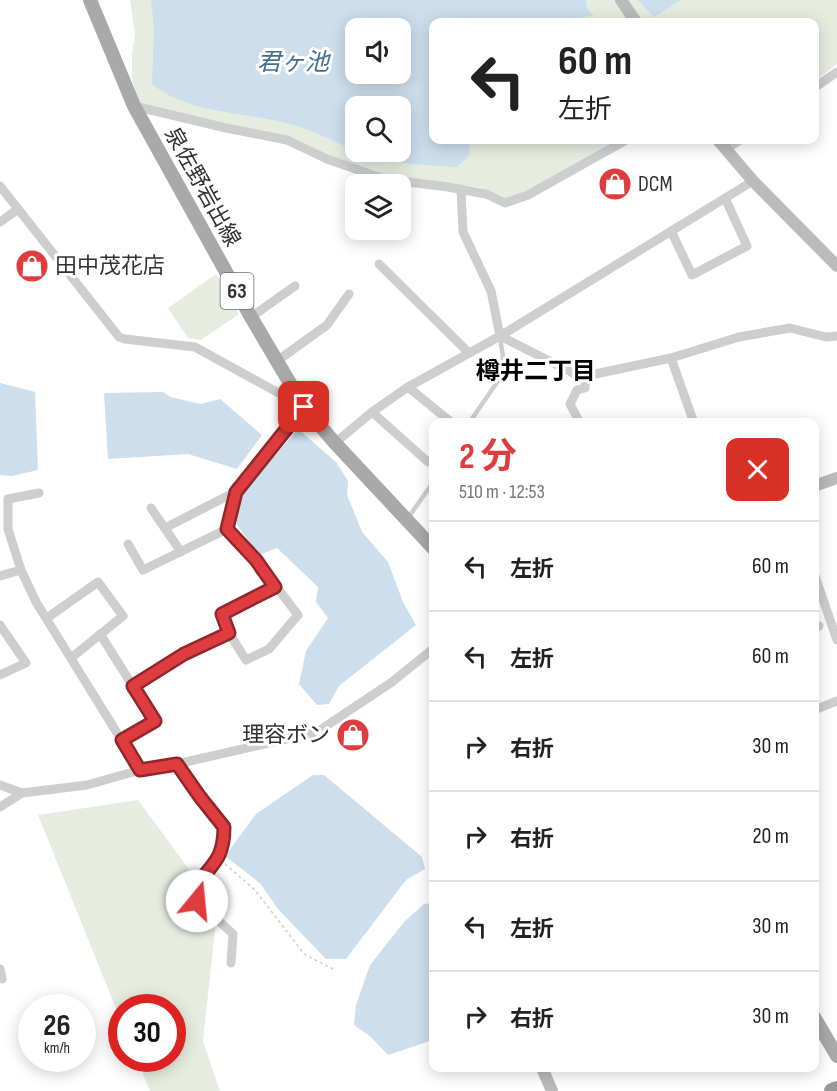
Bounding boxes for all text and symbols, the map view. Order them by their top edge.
map controls [345,18,411,240]
button: sound [345,18,411,84]
text: 60 m [558,36,632,87]
icon: left [459,42,537,120]
water label: 君ヶ池 [257,48,331,77]
text: 左折 [558,94,612,126]
button: search [345,96,411,162]
street label: 泉佐野岩出線 [158,123,246,251]
shop icon: DCM [597,166,633,202]
place label: DCM [638,171,673,198]
button: layers [345,174,411,240]
shop icon: 田中茂花店 [14,248,50,284]
place label: 田中茂花店 [55,253,165,280]
road number: 63 [220,273,254,309]
district label: 樽井二丁目 [476,357,596,386]
pin [278,381,329,432]
icon: arrive [287,390,320,423]
text: 2 分 [459,436,516,479]
button: close [726,438,789,501]
text: 510 m · 12:53 [459,480,545,504]
icon: left [459,550,492,583]
text: 60 m [752,553,789,580]
text: 左折 [510,556,554,583]
icon: left [459,640,492,673]
text: 60 m [752,643,789,670]
text: 左折 [510,646,554,673]
shop icon: 理容ボン [335,717,371,753]
place label: 理容ボン [242,722,330,749]
icon: right [459,730,492,763]
text: 30 m [752,733,789,760]
text: 右折 [510,736,554,763]
icon: right [459,820,492,853]
text: 20 m [753,823,789,850]
text: 右折 [510,826,554,853]
position arrow [165,869,229,933]
icon: left [459,910,492,943]
text: 30 m [752,913,789,940]
text: 左折 [510,916,554,943]
speed limit sign: 30 [108,994,186,1072]
icon: right [459,1000,492,1033]
text: 30 m [752,1003,789,1030]
text: 右折 [510,1006,554,1033]
text: 26 [43,1008,71,1044]
text: km/h [44,1039,70,1058]

